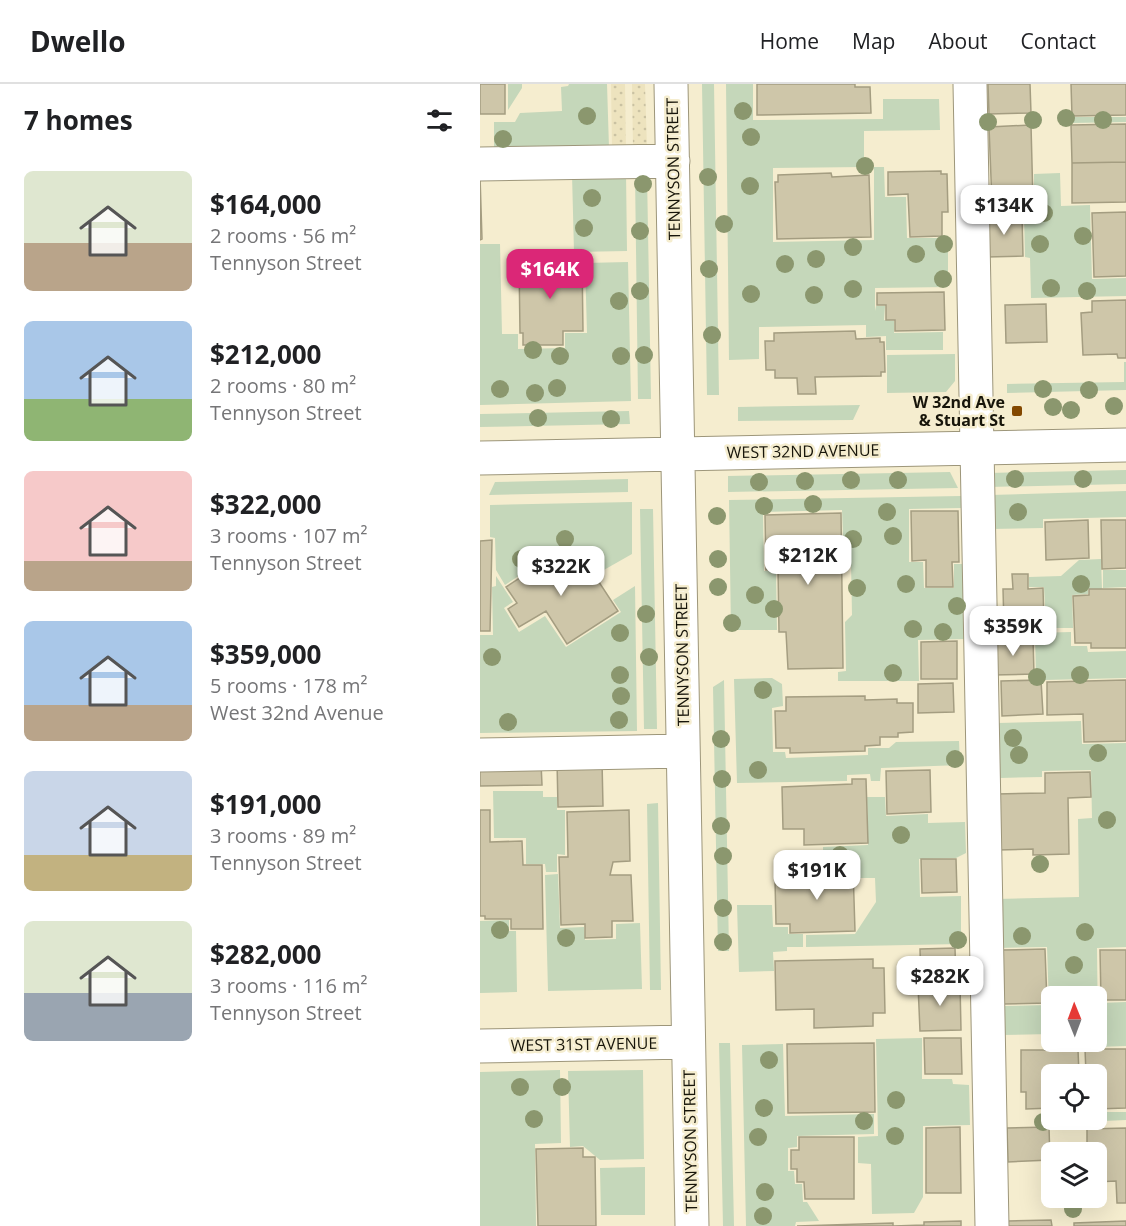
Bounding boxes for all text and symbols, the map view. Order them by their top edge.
text: Dwello [30,22,126,60]
text: Home [760,27,819,55]
text: Map [852,27,895,55]
text: About [928,27,988,55]
text: Contact [1021,27,1096,55]
street label: TENNYSON STREET [661,98,685,240]
text: 7 homes [24,102,133,138]
icon: filters [423,104,456,137]
pin: $134K [962,185,1046,236]
text: $164,000 [210,186,321,222]
text: $134K [974,191,1034,218]
icon: home [72,195,144,267]
text: 2 rooms · 56 m² [210,222,356,249]
text: Tennyson Street [210,249,362,276]
pin: $164K [508,249,592,300]
text: $164K [520,255,580,282]
text: $212,000 [210,336,321,372]
icon: home [72,345,144,417]
text: 2 rooms · 80 m² [210,372,356,399]
place label: W 32nd Ave & Stuart St [913,391,1005,431]
text: Tennyson Street [210,399,362,426]
marker: W 32nd Ave & Stuart St [1010,404,1024,418]
street label: WEST 32ND AVENUE [726,439,880,463]
text: $322,000 [210,486,321,522]
icon: home [72,495,144,567]
text: 3 rooms · 107 m² [210,522,368,549]
pin: $212K [766,535,850,586]
text: $212K [778,541,838,568]
pin: $322K [519,546,603,597]
text: Tennyson Street [210,549,362,576]
text: $322K [531,552,591,579]
street label: TENNYSON STREET [670,584,694,726]
pin: $359K [971,606,1055,657]
text: $359K [983,612,1043,639]
text: $359,000 [210,636,321,672]
icon: home [72,645,144,717]
text: 5 rooms · 178 m² [210,672,368,699]
text: West 32nd Avenue [210,699,384,726]
text: $191,000 [210,786,321,822]
icon: home [72,795,144,867]
text: 3 rooms · 89 m² [210,822,356,849]
text: Tennyson Street [210,849,362,876]
pin: $191K [775,850,859,901]
text: $191K [787,856,847,883]
text: $282,000 [210,936,321,972]
icon: home [72,945,144,1017]
pin: $282K [898,956,982,1007]
text: $282K [910,962,970,989]
text: 3 rooms · 116 m² [210,972,368,999]
north arrow [1041,986,1107,1052]
map controls [1041,986,1107,1208]
text: Tennyson Street [210,999,362,1026]
street label: WEST 31ST AVENUE [511,1032,657,1056]
button: locate [1041,1064,1107,1130]
street label: TENNYSON STREET [678,1070,702,1212]
button: layers [1041,1142,1107,1208]

